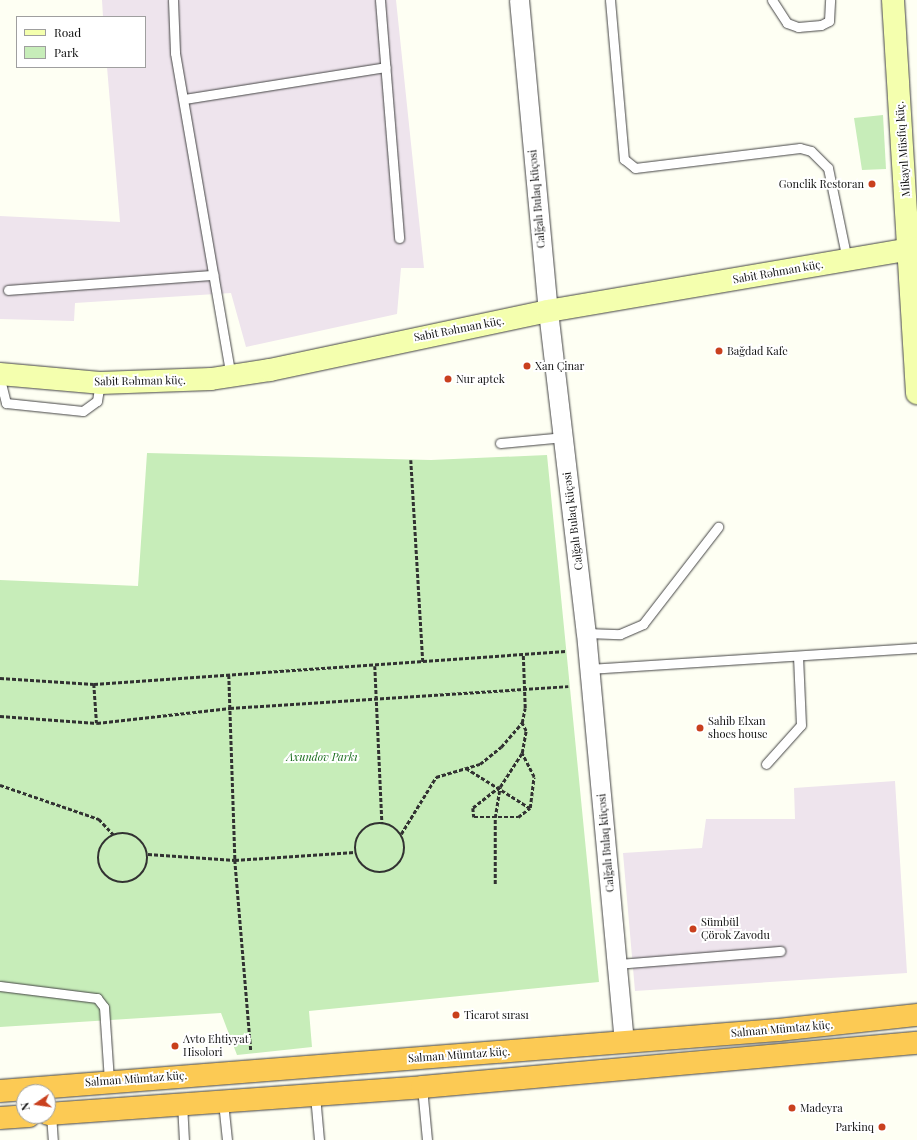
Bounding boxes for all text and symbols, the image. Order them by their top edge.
legend [16,16,146,68]
text: Road [54,24,81,40]
text: Park [54,44,79,60]
street label: Mikayıl Müsfiq küç. [893,101,913,197]
street label: Calğalı Bulaq küçəsi [526,149,548,249]
place label: Gənclik Restoran [779,177,864,191]
marker: Gənclik Restoran [867,179,877,189]
street label: Sabit Rəhman küç. [732,258,824,286]
street label: Sabit Rəhman küç. [413,314,505,344]
place label: Bağdad Kafe [727,344,788,358]
marker: Bağdad Kafe [714,346,724,356]
place label: Xan Çinar [535,359,584,373]
marker: Xan Çinar [522,361,532,371]
place label: Nur aptek [456,372,505,386]
street label: Sabit Rəhman küç. [94,374,186,388]
marker: Nur aptek [443,374,453,384]
street label: Calğalı Bulaq küçəsi [560,471,586,571]
place label: Sahib Elxan shoes house [708,715,768,741]
marker: Sahib Elxan shoes house [695,723,705,733]
park label: Axundov Parkı [286,750,358,764]
street label: Calğalı Bulaq küçəsi [595,793,617,893]
place label: Sümbül Çörək Zavodu [701,916,770,942]
marker: Sümbül Çörək Zavodu [688,924,698,934]
place label: Ticarət sırası [464,1008,529,1022]
marker: Ticarət sırası [451,1010,461,1020]
street label: Salman Mümtaz küç. [730,1018,834,1040]
place label: Avto Ehtiyyat Hisələri [183,1033,249,1059]
marker: Avto Ehtiyyat Hisələri [170,1041,180,1051]
street label: Salman Mümtaz küç. [407,1045,511,1065]
street label: Salman Mümtaz küç. [84,1069,188,1089]
north arrow [16,1084,56,1124]
text: N [17,1101,33,1112]
place label: Madeyra [800,1101,843,1115]
marker: Madeyra [787,1103,797,1113]
place label: Parkinq [835,1120,874,1134]
marker: Parkinq [877,1122,887,1132]

